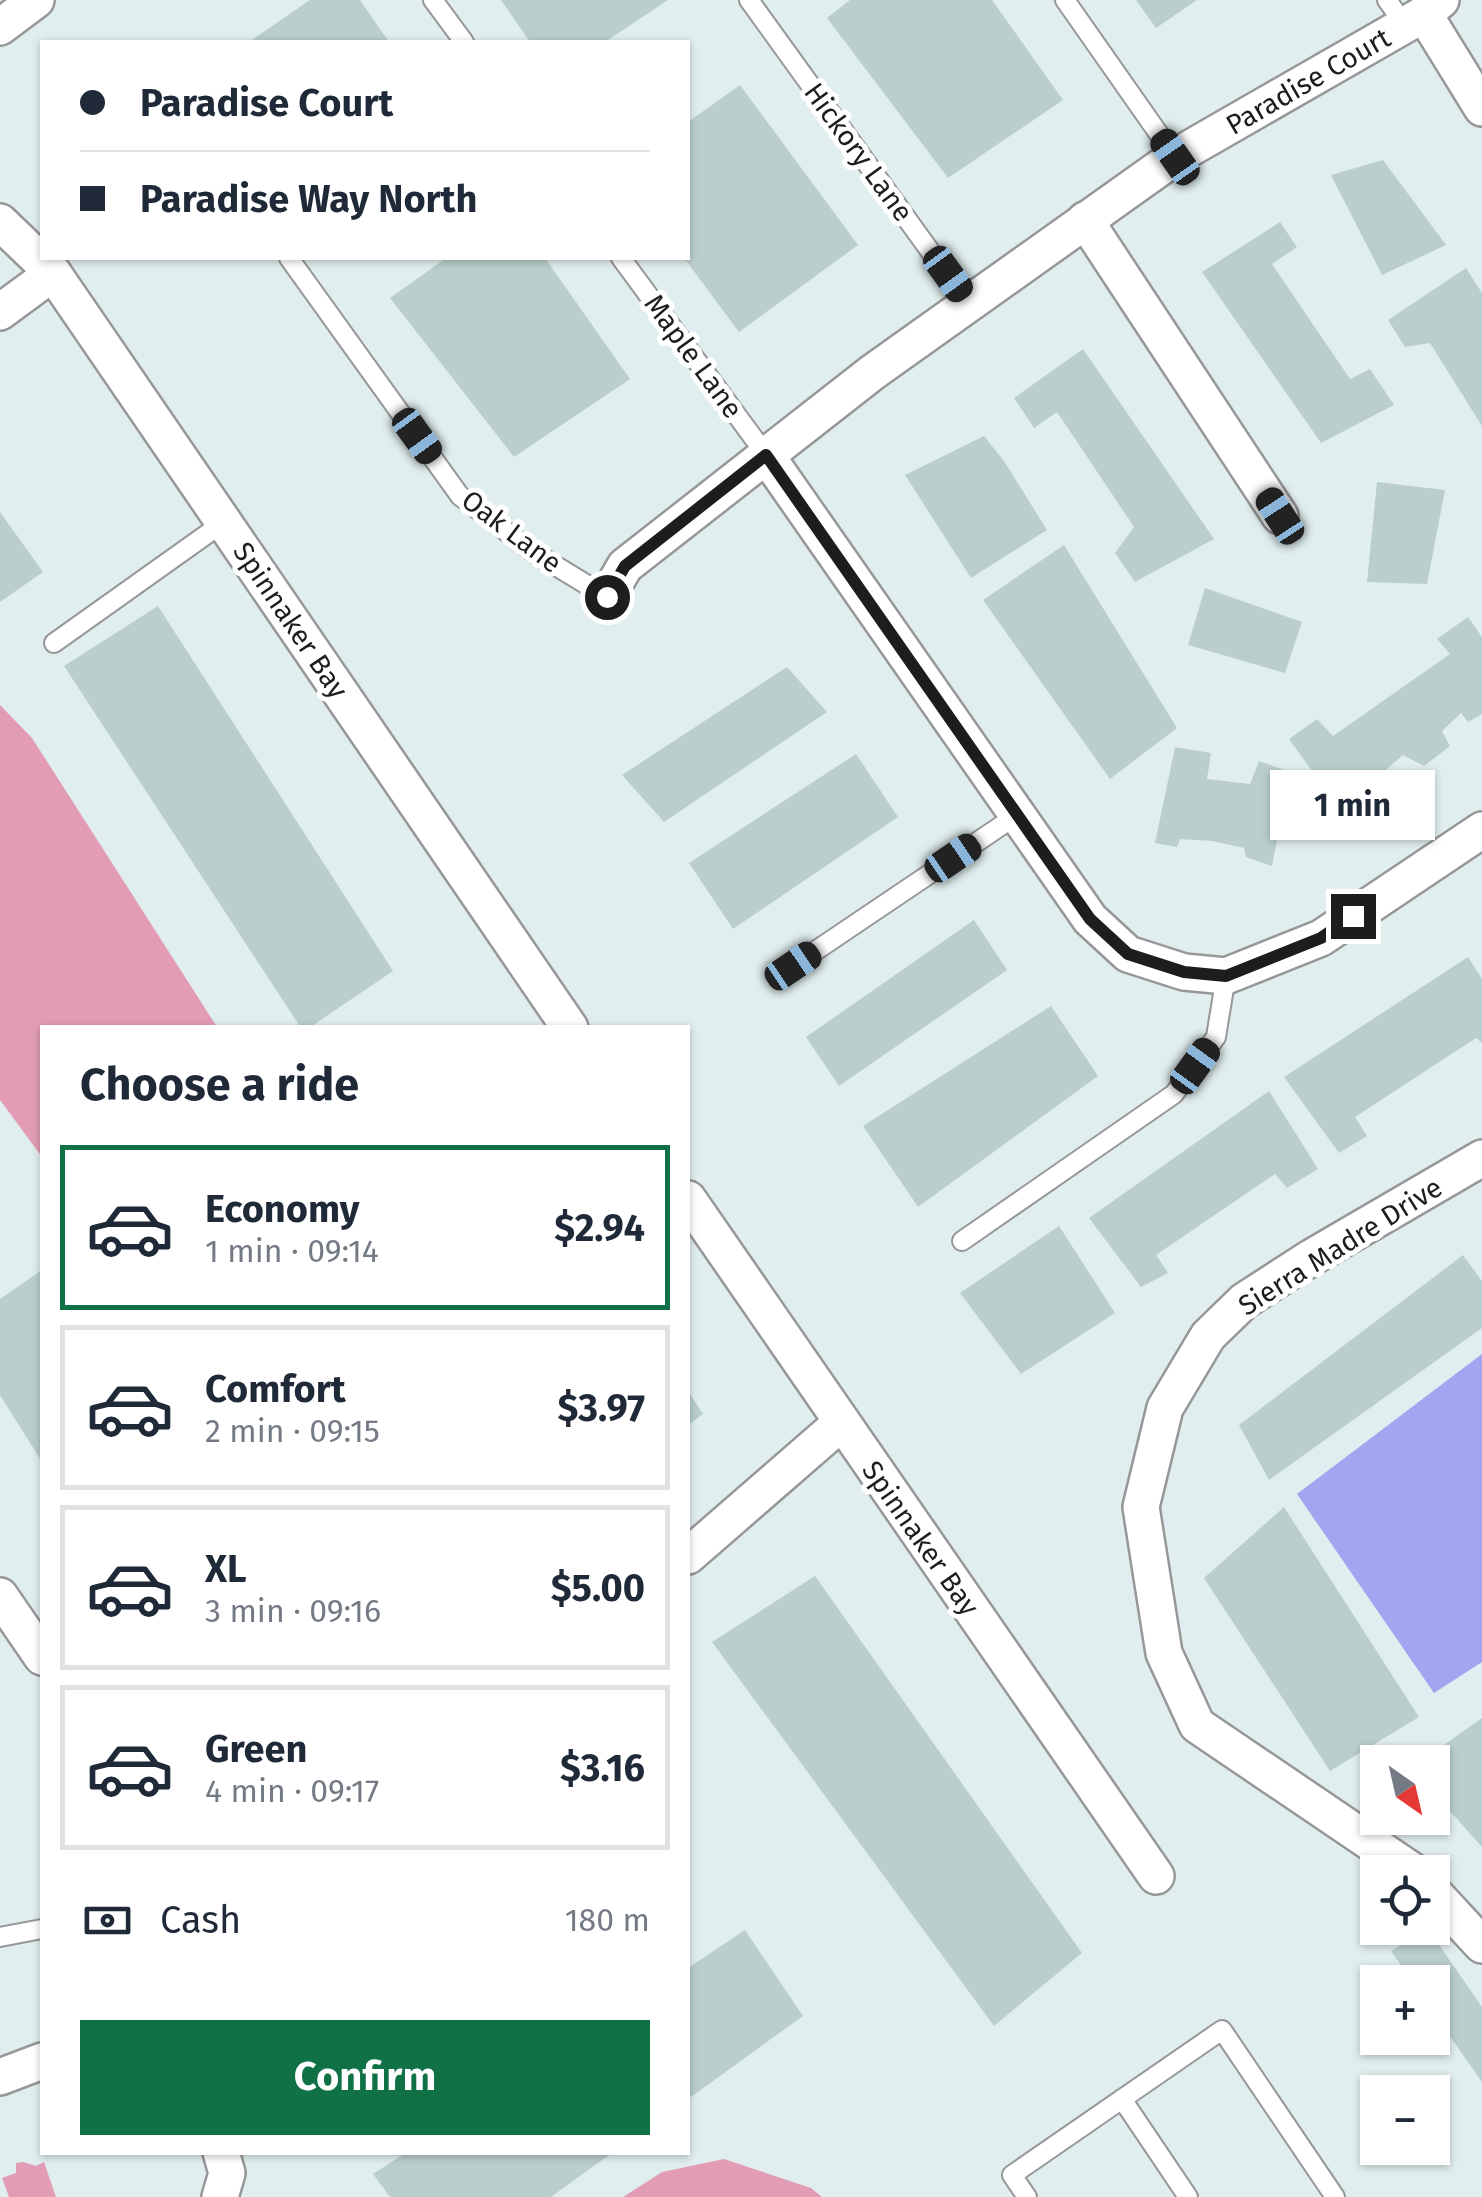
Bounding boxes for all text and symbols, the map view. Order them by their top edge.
street label: Paradise Court [1220,21,1397,142]
street label: Hickory Lane [797,77,920,228]
text: Paradise Court [140,80,393,126]
car [1146,124,1204,190]
text: Paradise Way North [140,176,477,222]
car [918,241,978,307]
street label: Maple Lane [638,288,750,425]
car [387,403,447,469]
street label: Oak Lane [455,483,568,580]
car [1251,483,1309,549]
street label: Spinnaker Bay [226,536,355,705]
route start [585,575,630,620]
callout: 1 min [1270,771,1436,841]
text: 1 min [1314,786,1391,824]
car [920,829,986,887]
route end [1331,894,1376,939]
car [760,937,826,995]
car [1165,1033,1225,1099]
text: Choose a ride [80,1058,359,1112]
street label: Sierra Madre Drive [1232,1170,1448,1322]
icon: car [85,1183,175,1273]
text: Economy [205,1186,360,1232]
text: $2.94 [554,1205,645,1251]
text: 1 min · 09:14 [205,1232,379,1270]
icon: car [85,1363,175,1453]
text: Comfort [205,1366,346,1412]
text: $3.97 [557,1385,645,1431]
text: 2 min · 09:15 [205,1412,380,1450]
street label: Spinnaker Bay [855,1455,986,1622]
icon: car [85,1543,175,1633]
text: XL [205,1546,247,1592]
text: $5.00 [551,1565,645,1611]
text: 3 min · 09:16 [205,1592,381,1630]
icon: car [85,1723,175,1813]
text: Green [205,1726,308,1772]
text: $3.16 [560,1745,645,1791]
north arrow [1360,1745,1450,1835]
map controls [1360,1745,1450,2165]
text: 4 min · 09:17 [205,1772,379,1810]
button: locate [1360,1855,1450,1945]
icon: cash [80,1893,135,1948]
text: Cash [160,1897,241,1943]
text: 180 m [565,1901,650,1939]
button: + [1360,1965,1450,2055]
button: Confirm [80,2020,650,2135]
button: − [1360,2075,1450,2165]

